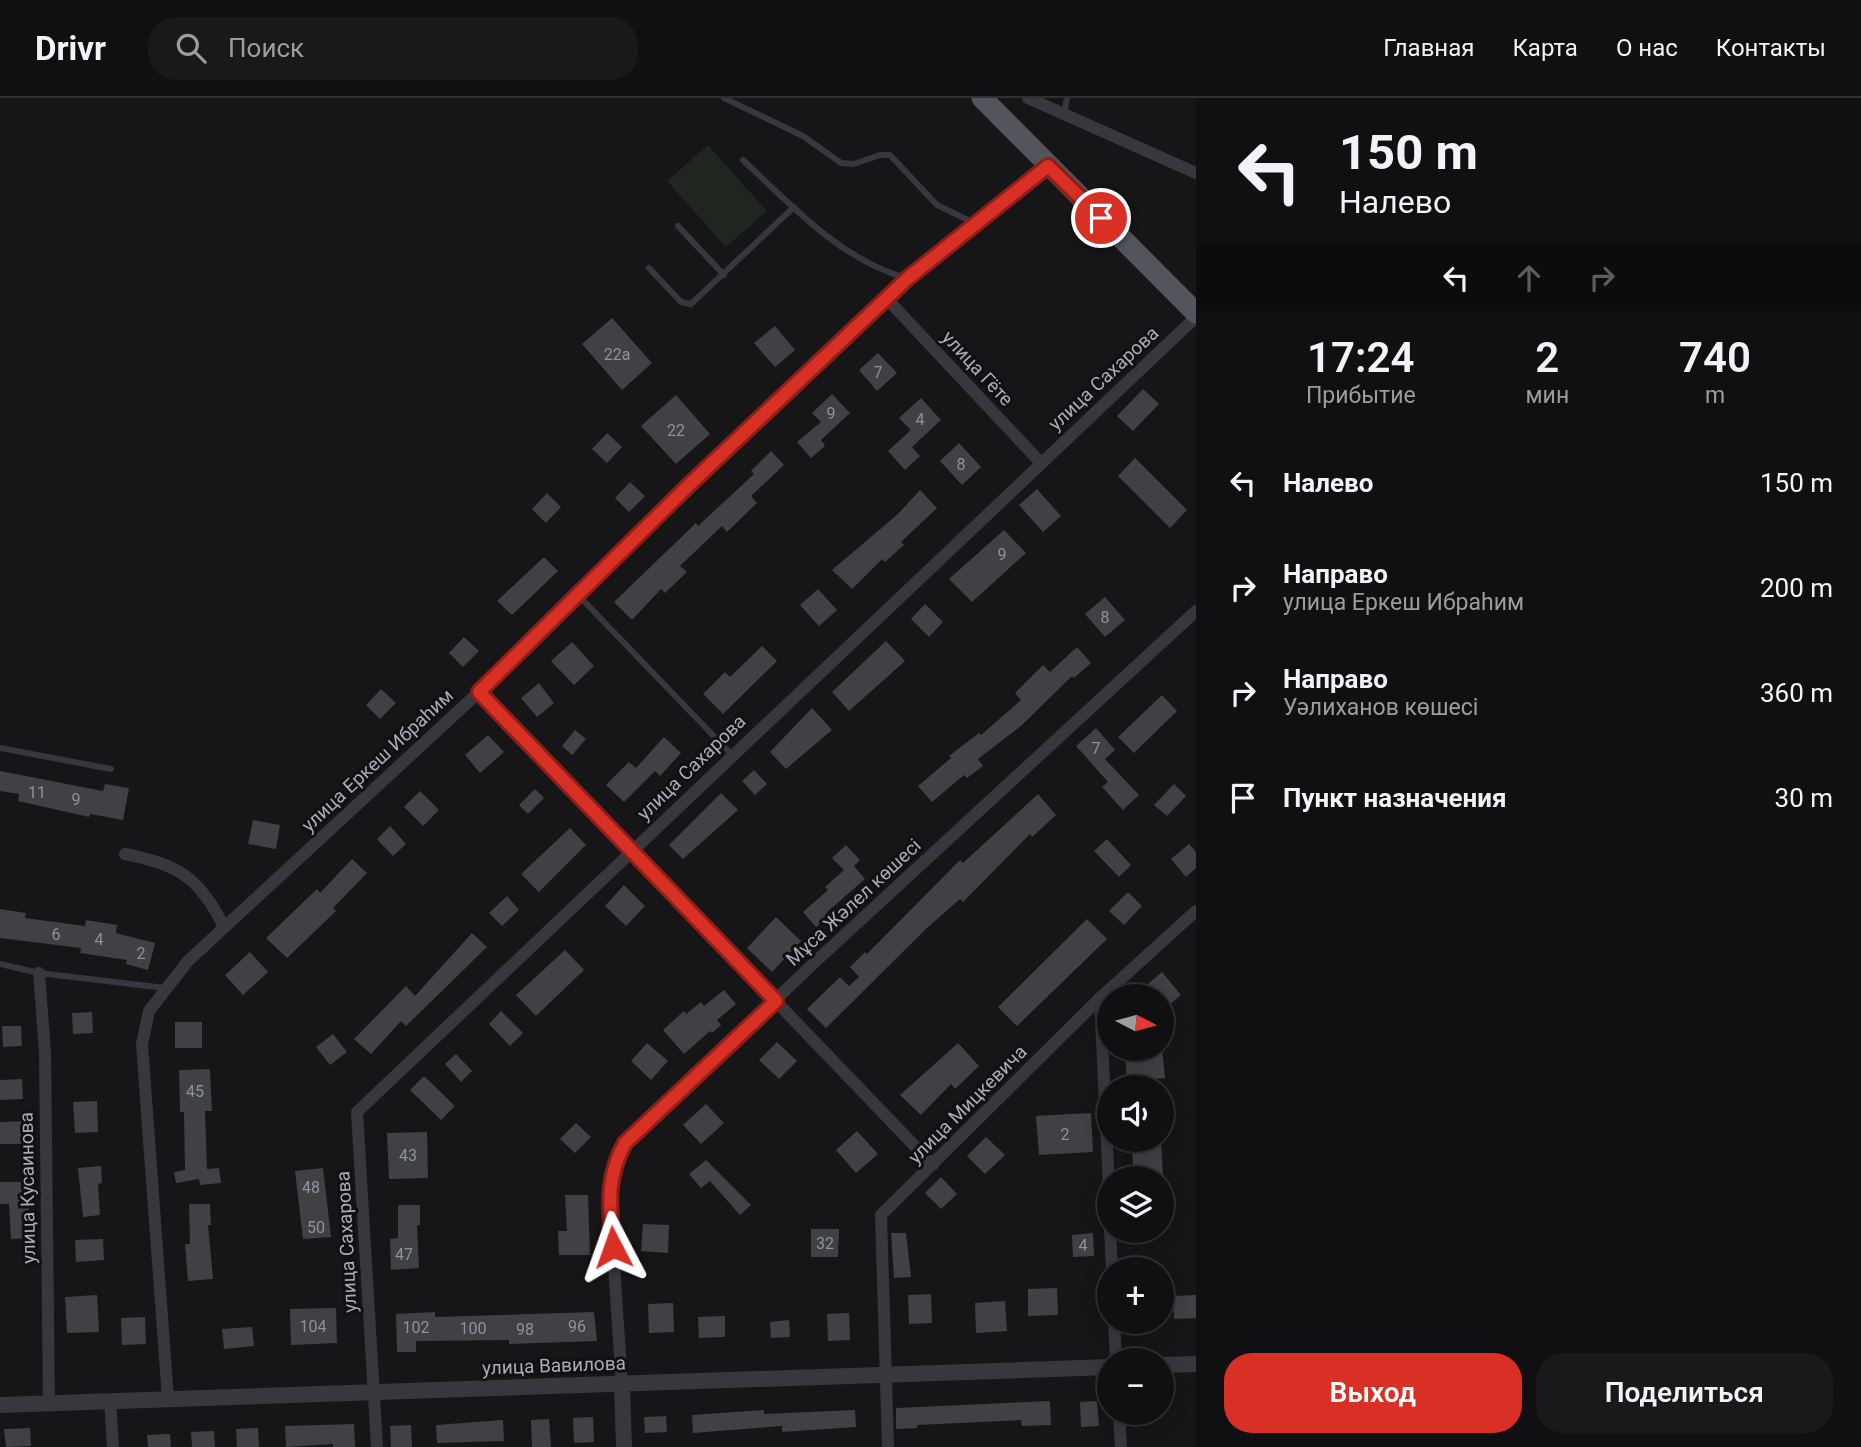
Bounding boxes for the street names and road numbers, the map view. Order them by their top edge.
street label: улица Сахарова [1044,322,1163,435]
street label: улица Гёте [937,326,1018,411]
street label: улица Еркеш Ибраһим [297,684,458,837]
street label: улица Сахарова [632,710,750,825]
street label: Мұса Жәлел көшесі [781,834,925,971]
street label: улица Мицкевича [903,1040,1031,1168]
street label: улица Кусаинова [15,1112,40,1264]
street label: улица Сахарова [331,1170,362,1314]
street label: улица Вавилова [482,1351,626,1380]

